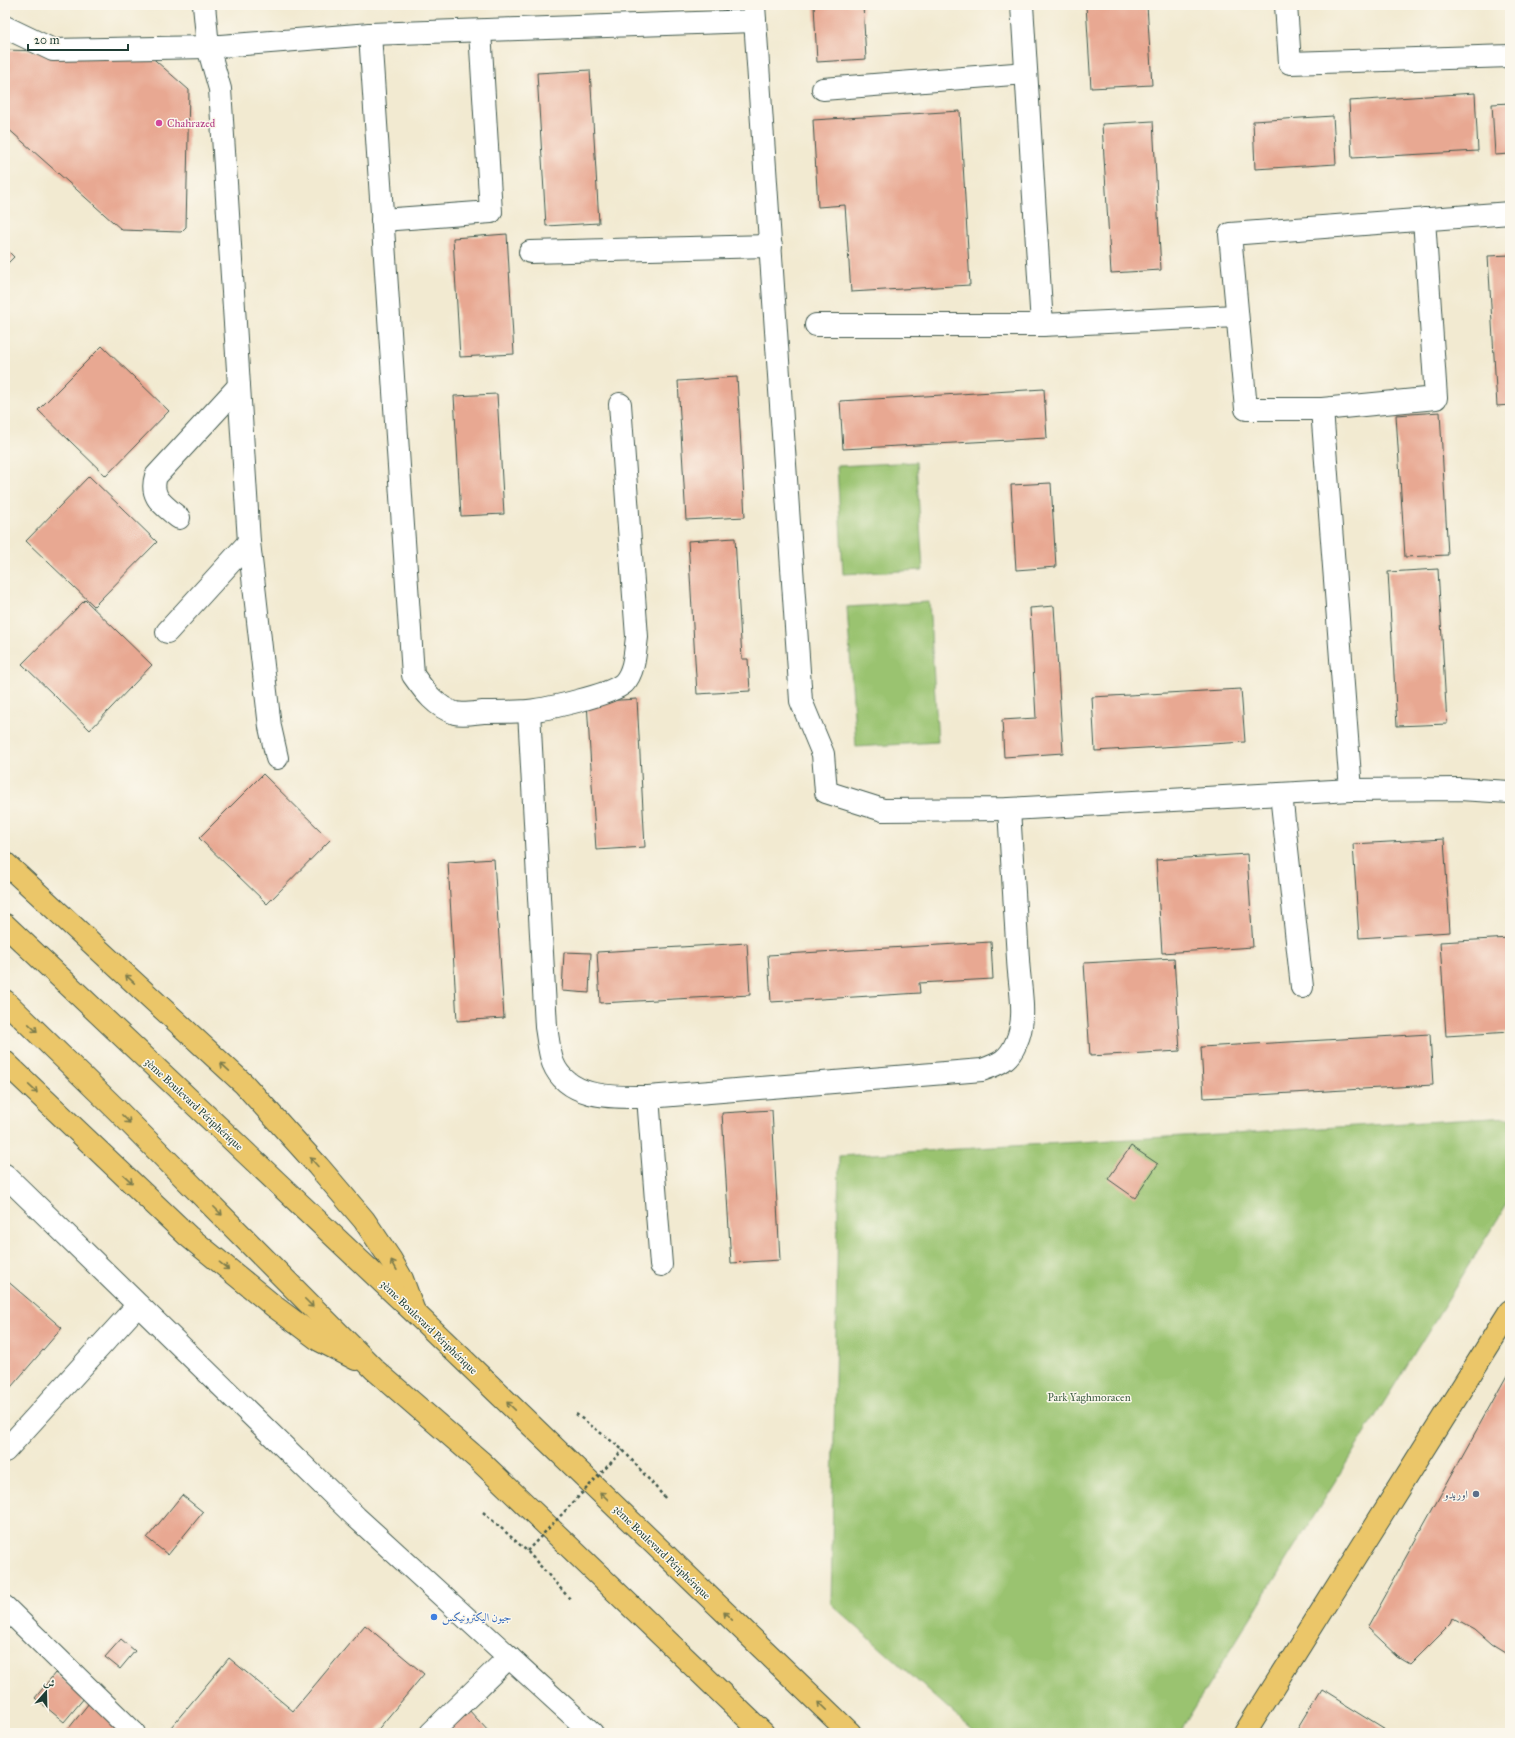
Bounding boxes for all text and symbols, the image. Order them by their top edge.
scale bar [28,26,128,52]
text: 20 m [34,33,60,47]
place label: Chahrazed [167,117,216,130]
marker: Chahrazed [154,118,164,128]
one-way arrow [125,974,135,984]
one-way arrow [28,1023,38,1033]
street label: 3ème Boulevard Périphérique [141,1055,246,1154]
one-way arrow [220,1063,231,1072]
one-way arrow [28,1084,38,1094]
one-way arrow [121,1114,131,1124]
one-way arrow [310,1157,319,1167]
one-way arrow [123,1174,133,1184]
one-way arrow [213,1206,223,1216]
one-way arrow [389,1259,397,1271]
one-way arrow [219,1261,230,1270]
street label: 3ème Boulevard Périphérique [377,1278,480,1378]
one-way arrow [304,1298,314,1308]
park label: Park Yaghmoracen [1047,1391,1131,1404]
one-way arrow [506,1401,516,1411]
place label: اوريدو [1443,1488,1468,1501]
marker: اوريدو [1471,1489,1481,1499]
one-way arrow [599,1492,609,1501]
street label: 3ème Boulevard Périphérique [610,1503,713,1603]
place label: جيون اليكترونيكس [442,1611,511,1625]
one-way arrow [723,1611,733,1621]
marker: جيون اليكترونيكس [429,1612,439,1622]
north arrow [26,1672,66,1712]
text: ش [42,1675,57,1691]
one-way arrow [817,1701,827,1711]

